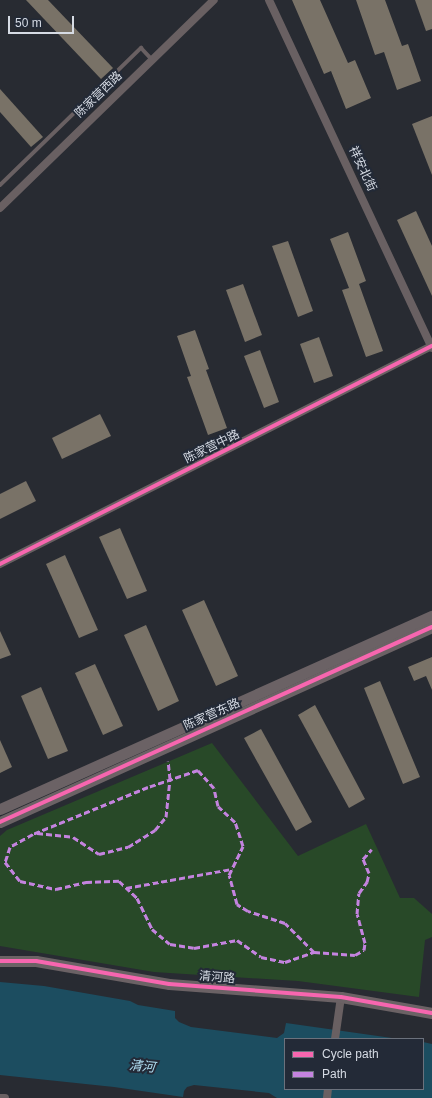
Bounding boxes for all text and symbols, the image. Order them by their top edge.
scale bar [10,8,76,34]
text: 50 m [15,16,42,30]
street label: 陈家营西路 [72,69,126,121]
street label: 祥安北街 [345,144,379,194]
street label: 陈家营中路 [182,427,242,467]
street label: 陈家营东路 [182,696,242,734]
street label: 清河路 [198,969,236,987]
legend [284,1038,424,1090]
text: Cycle path [322,1047,379,1061]
water label: 清河 [128,1058,156,1076]
text: Path [322,1067,347,1081]

